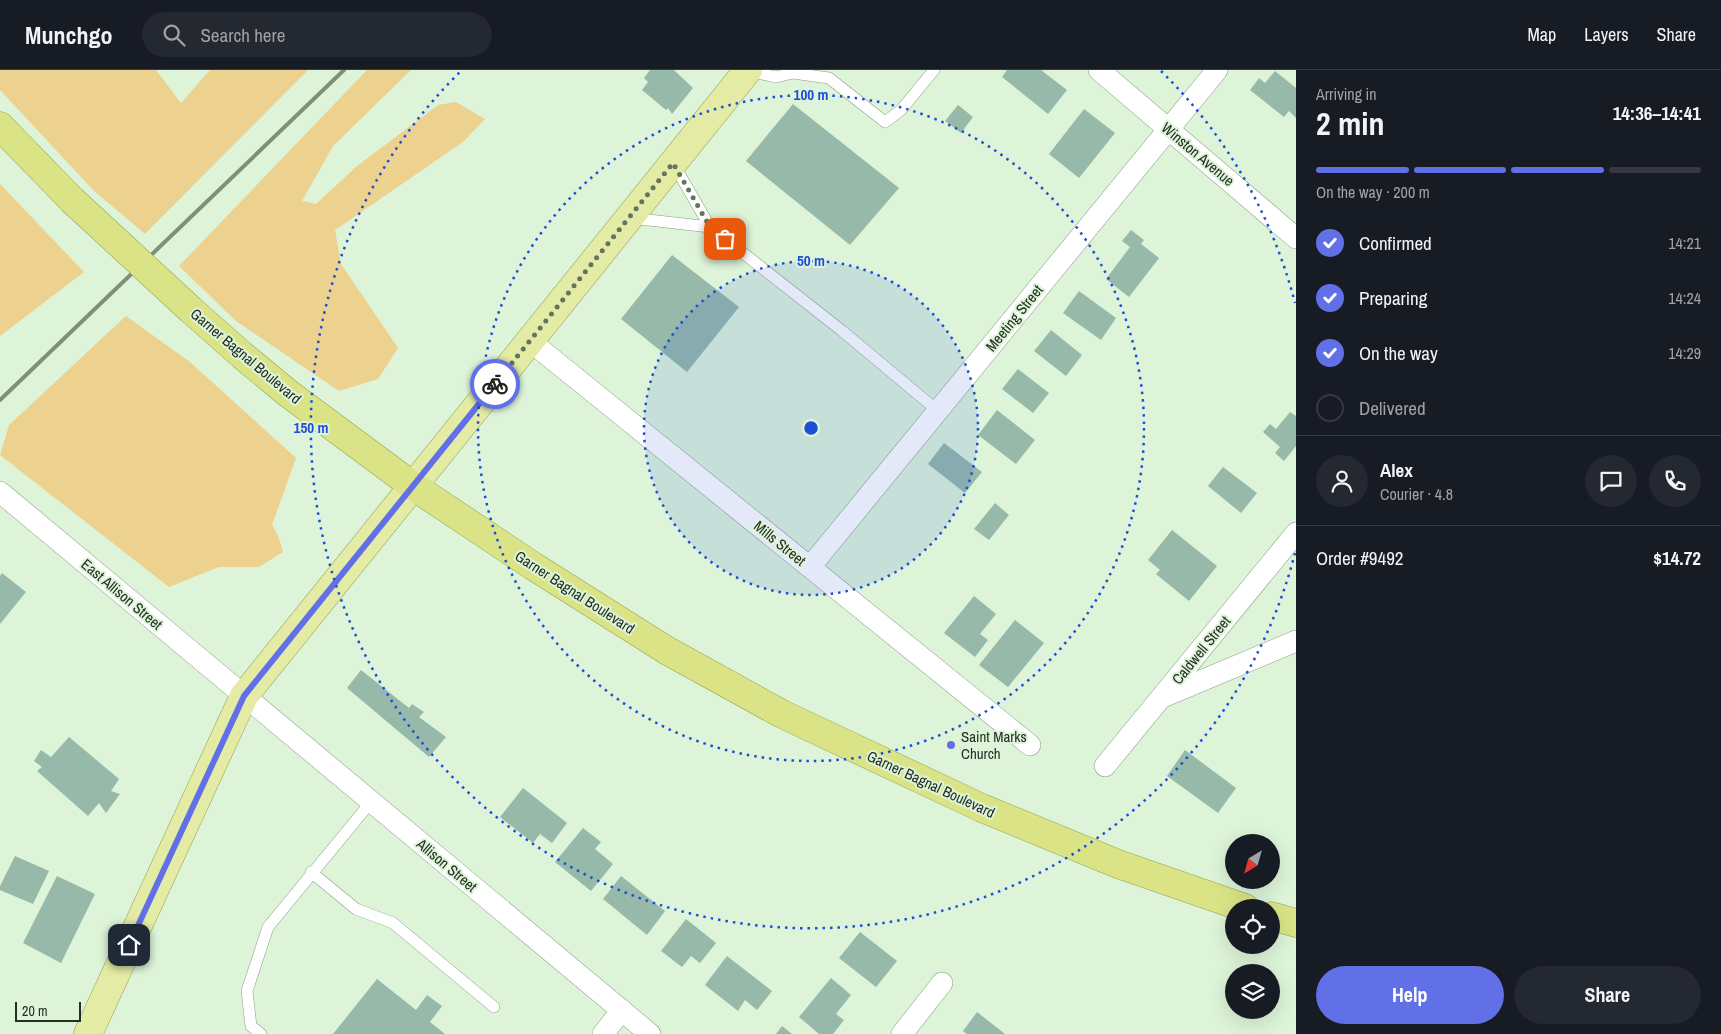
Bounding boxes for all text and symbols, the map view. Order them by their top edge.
search box [142,12,492,57]
text: Munchgo [25,19,112,51]
icon: search [160,21,188,49]
text: Search here [200,22,285,48]
text: Map [1528,22,1556,47]
text: Layers [1584,22,1629,47]
text: Share [1657,22,1696,47]
text: Arriving in [1316,83,1377,105]
text: 100 m [794,84,828,105]
text: 14:36–14:41 [1613,100,1701,126]
text: 2 min [1316,102,1385,145]
street label: Winston Avenue [1157,117,1239,191]
text: On the way · 200 m [1316,181,1430,203]
pin [704,218,746,260]
icon: bag [711,225,739,253]
icon: check [1316,229,1344,257]
text: Confirmed [1359,230,1432,256]
text: 14:21 [1668,232,1701,254]
text: 50 m [797,250,825,271]
street label: Meeting Street [980,280,1048,356]
icon: check [1316,284,1344,312]
text: Preparing [1359,285,1427,311]
text: 14:24 [1668,287,1701,309]
street label: Garner Bagnal Boulevard [186,303,306,409]
icon: check [1316,339,1344,367]
text: On the way [1359,340,1438,366]
text: 14:29 [1668,342,1701,364]
courier [470,359,520,409]
icon: bike [481,370,509,398]
text: Delivered [1359,395,1426,421]
text: 150 m [294,417,328,438]
centre of rings [802,419,820,437]
button: person [1316,455,1368,507]
button: chat [1585,455,1637,507]
button: phone [1649,455,1701,507]
text: Alex [1380,457,1413,483]
text: Courier · 4.8 [1380,483,1453,505]
street label: Mills Street [749,515,811,571]
street label: Garner Bagnal Boulevard [511,545,639,639]
text: Order #9492 [1316,545,1403,571]
text: $14.72 [1653,545,1701,571]
street label: East Allison Street [77,554,168,635]
street label: Caldwell Street [1167,611,1236,689]
place label: Saint Marks Church [961,726,1027,764]
marker: Saint Marks Church [945,739,957,751]
street label: Garner Bagnal Boulevard [864,745,998,823]
street label: Allison Street [411,833,482,897]
north arrow [1225,834,1280,889]
map controls [1225,834,1280,1019]
button: locate [1225,899,1280,954]
pin [108,924,150,966]
icon: home [115,931,143,959]
button: layers [1225,964,1280,1019]
button: Help [1316,966,1504,1024]
button: Share [1514,966,1701,1024]
scale bar [15,999,81,1022]
text: 20 m [22,1002,48,1020]

